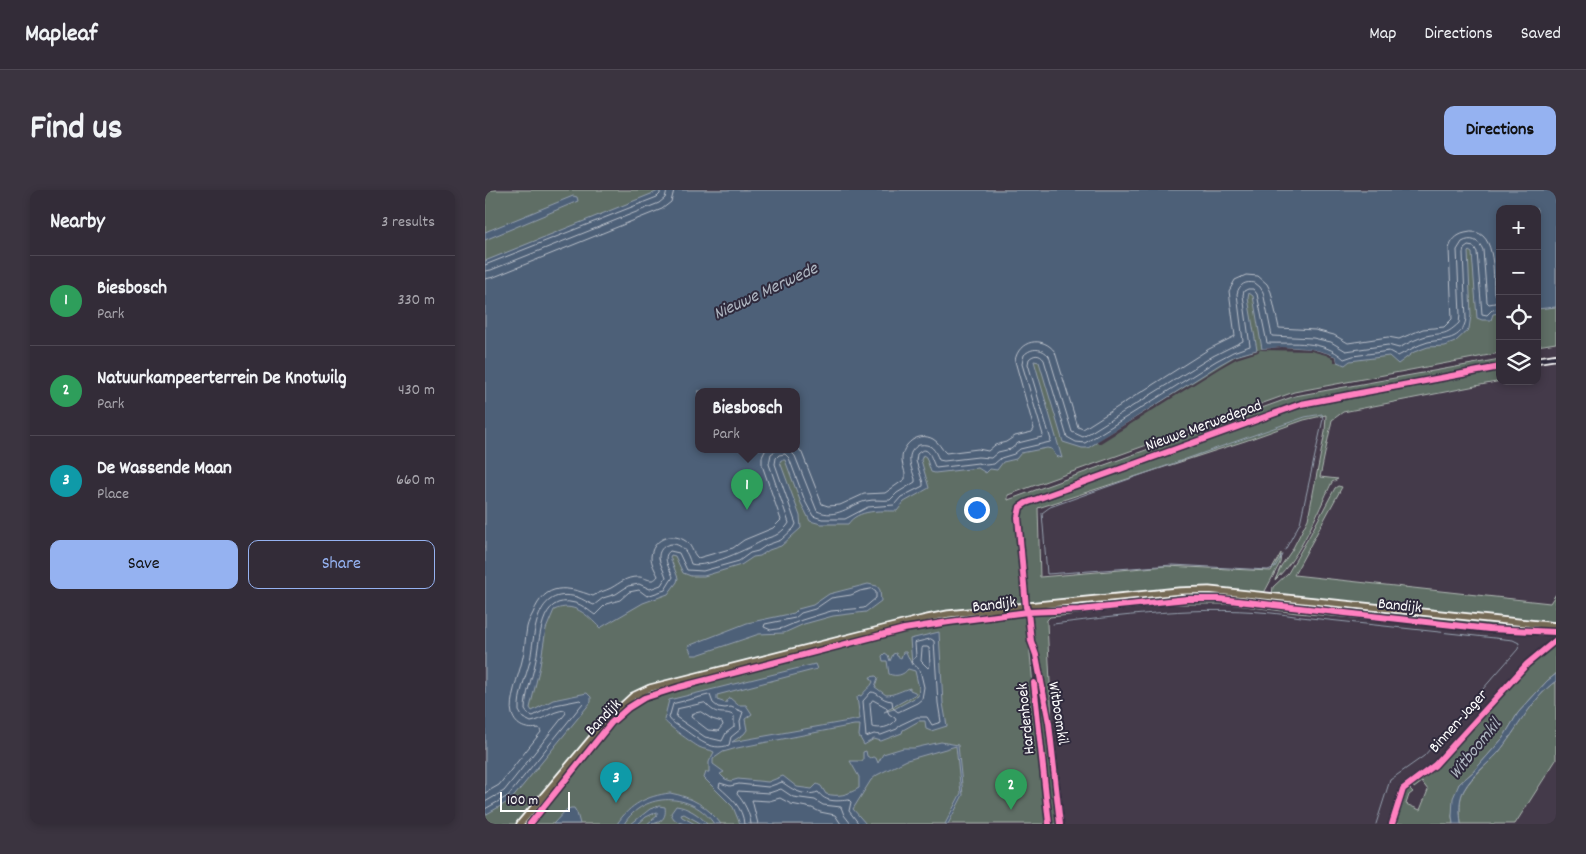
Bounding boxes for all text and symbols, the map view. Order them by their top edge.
text: Mapleaf [25,18,97,52]
text: Map [1369,22,1396,47]
text: Directions [1424,22,1493,47]
text: Saved [1521,22,1561,47]
text: Find us [30,105,122,155]
button: Directions [1444,106,1556,155]
map controls [1496,205,1541,385]
button: + [1496,205,1541,250]
text: Nearby [50,208,105,238]
text: 3 results [381,211,435,234]
button: − [1496,250,1541,295]
water label: Nieuwe Merwede [710,257,823,327]
text: Biesbosch [97,276,167,303]
text: 1 [64,289,68,312]
text: 330 m [397,289,435,312]
button: locate [1496,295,1541,340]
text: Park [97,303,124,326]
button: layers [1496,340,1541,385]
text: Natuurkampeerterrein De Knotwilg [97,366,347,393]
text: 2 [63,379,70,402]
text: 430 m [398,379,435,402]
popup [695,388,800,453]
text: Park [97,393,124,416]
street label: Nieuwe Merwedepad [1142,395,1265,458]
text: Biesbosch [713,396,782,423]
text: Park [713,423,740,446]
text: De Wassende Maan [97,456,232,483]
text: 3 [62,469,70,492]
text: 660 m [396,469,435,492]
pin: 1 [731,469,763,510]
text: Place [97,483,129,506]
your location [964,497,990,523]
button: Save [50,540,238,589]
button: Share [248,540,435,589]
street label: Bandijk [971,591,1017,620]
street label: Bandijk [1377,593,1423,620]
street label: Witboomkil [1041,680,1074,747]
street label: Hardenhoek [1011,682,1042,756]
street label: Binnen-Jager [1424,685,1494,759]
street label: Bandijk [580,694,627,741]
water label: Witboomkil [1444,713,1509,785]
pin: 3 [600,762,632,803]
pin: 2 [995,769,1027,810]
scale bar [500,789,570,812]
text: 100 m [507,791,538,811]

